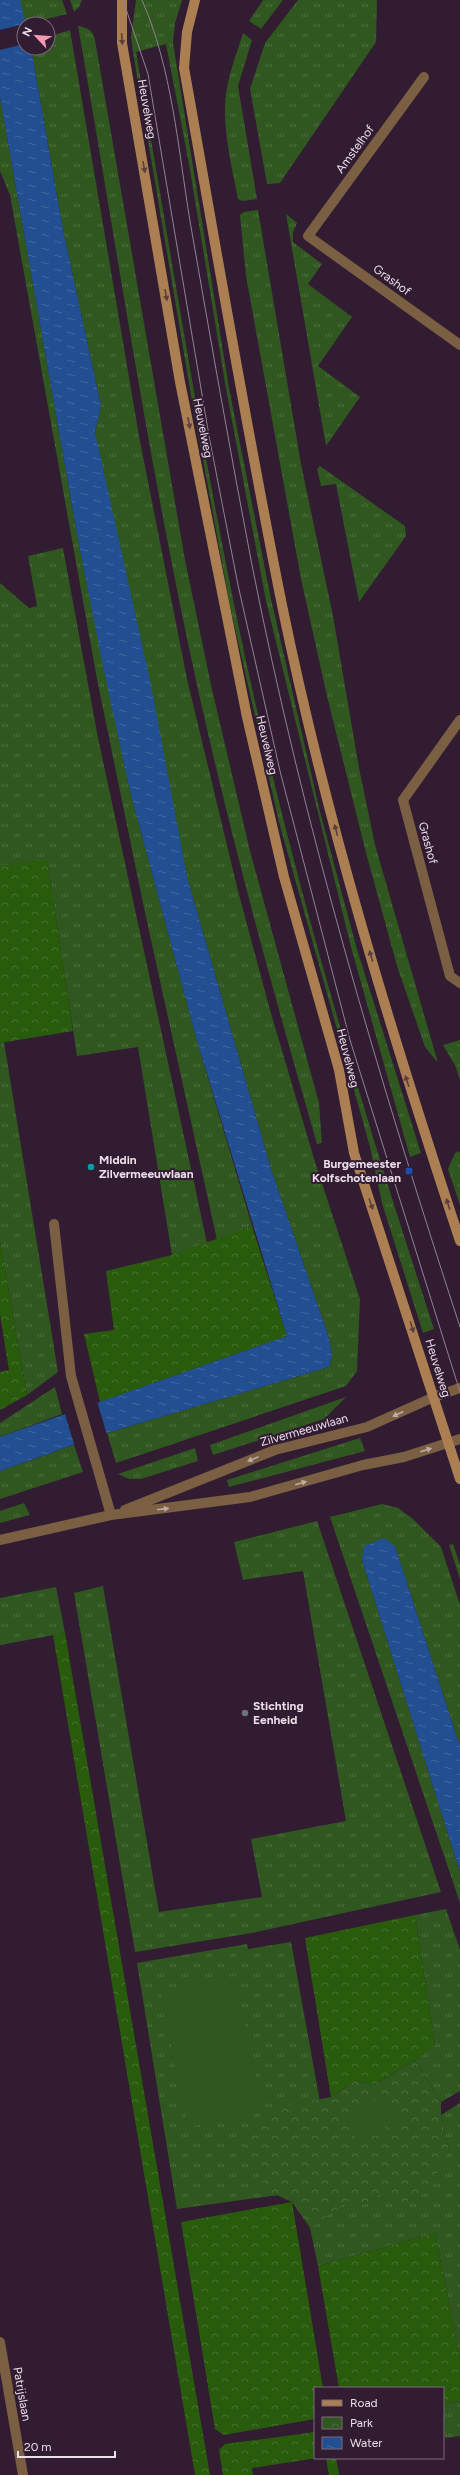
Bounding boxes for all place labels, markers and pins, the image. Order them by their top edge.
place label: Middin Zilvermeeuwlaan [99,1153,194,1181]
place label: Burgemeester Kolfschotenlaan [312,1157,401,1185]
marker: Middin Zilvermeeuwlaan [86,1162,96,1172]
marker: Burgemeester Kolfschotenlaan [404,1166,414,1176]
place label: Stichting Eenheid [253,1699,304,1727]
marker: Stichting Eenheid [240,1708,250,1718]

